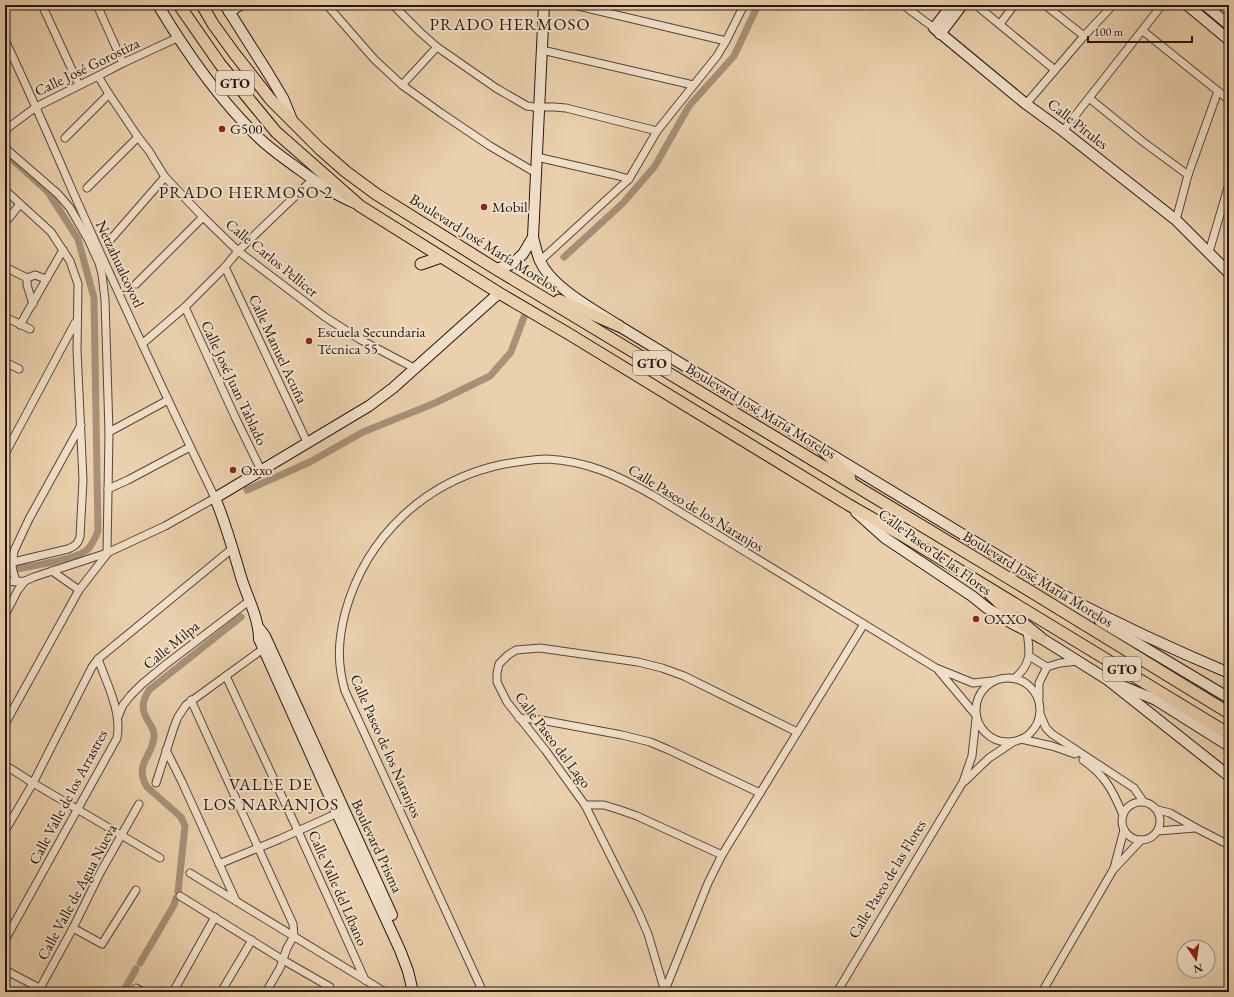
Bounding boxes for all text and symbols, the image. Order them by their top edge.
district label: PRADO HERMOSO [430,13,590,35]
scale bar [1088,18,1192,44]
text: 100 m [1094,24,1124,40]
street label: Calle José Gorostiza [31,33,142,100]
road number: GTO [216,71,254,95]
street label: Calle Pirules [1044,94,1113,153]
place label: G500 [230,119,263,138]
marker: G500 [217,124,227,134]
district label: PRADO HERMOSO 2 [159,181,333,203]
street label: Boulevard José María Morelos [406,189,562,296]
place label: Mobil [492,197,528,216]
marker: Mobil [479,202,489,212]
street label: Calle Carlos Pellicer [222,214,323,301]
street label: Netzahualcoyotl [92,217,149,311]
street label: Calle Manuel Acuña [245,291,312,406]
street label: Calle José Juan Tablado [197,317,272,448]
place label: Escuela Secundaria Técnica 55 [317,322,426,358]
marker: Escuela Secundaria Técnica 55 [304,336,314,346]
road number: GTO [633,351,671,375]
street label: Boulevard José María Morelos [683,358,840,463]
place label: Oxxo [241,460,272,479]
street label: Calle Paseo de los Naranjos [625,460,768,556]
marker: Oxxo [228,465,238,475]
street label: Calle Paseo de las Flores [875,504,996,599]
street label: Boulevard José María Morelos [960,526,1117,631]
place label: OXXO [984,609,1027,628]
marker: OXXO [971,614,981,624]
street label: Calle Milpa [139,616,203,673]
road number: GTO [1103,657,1141,681]
street label: Calle Paseo de los Naranjos [346,671,427,821]
street label: Calle Paseo del Lago [511,688,596,792]
street label: Calle Valle de los Arrastres [24,726,111,868]
district label: VALLE DE LOS NARANJOS [203,773,339,815]
street label: Boulevard Prisma [348,796,407,896]
street label: Calle Paseo de las Flores [844,816,930,942]
street label: Calle Valle de Agua Nueva [33,820,121,963]
street label: Calle Valle del Líbano [304,827,372,949]
north arrow [1176,939,1216,979]
text: N [1192,961,1204,977]

